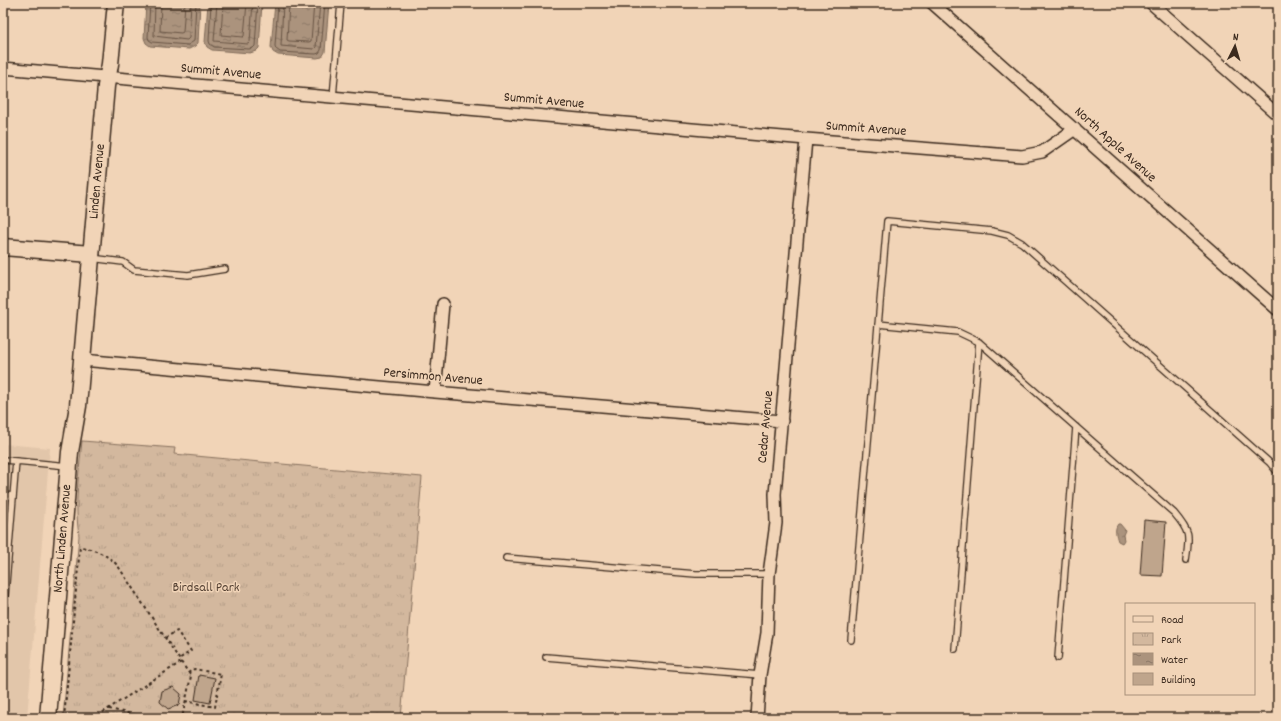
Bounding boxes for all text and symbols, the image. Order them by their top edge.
north arrow [1215,26,1255,66]
text: N [1232,30,1240,46]
street label: Summit Avenue [180,59,262,85]
street label: Summit Avenue [503,88,585,114]
street label: North Apple Avenue [1069,103,1161,187]
street label: Summit Avenue [825,116,907,142]
street label: Linden Avenue [84,143,111,220]
street label: Persimmon Avenue [383,363,483,391]
street label: Cedar Avenue [753,390,779,464]
street label: North Linden Avenue [48,484,77,594]
park label: Birdsall Park [172,578,240,598]
legend [1125,603,1255,695]
text: Road [1161,612,1183,629]
text: Park [1161,632,1182,649]
text: Water [1161,652,1188,669]
text: Building [1161,672,1196,689]

